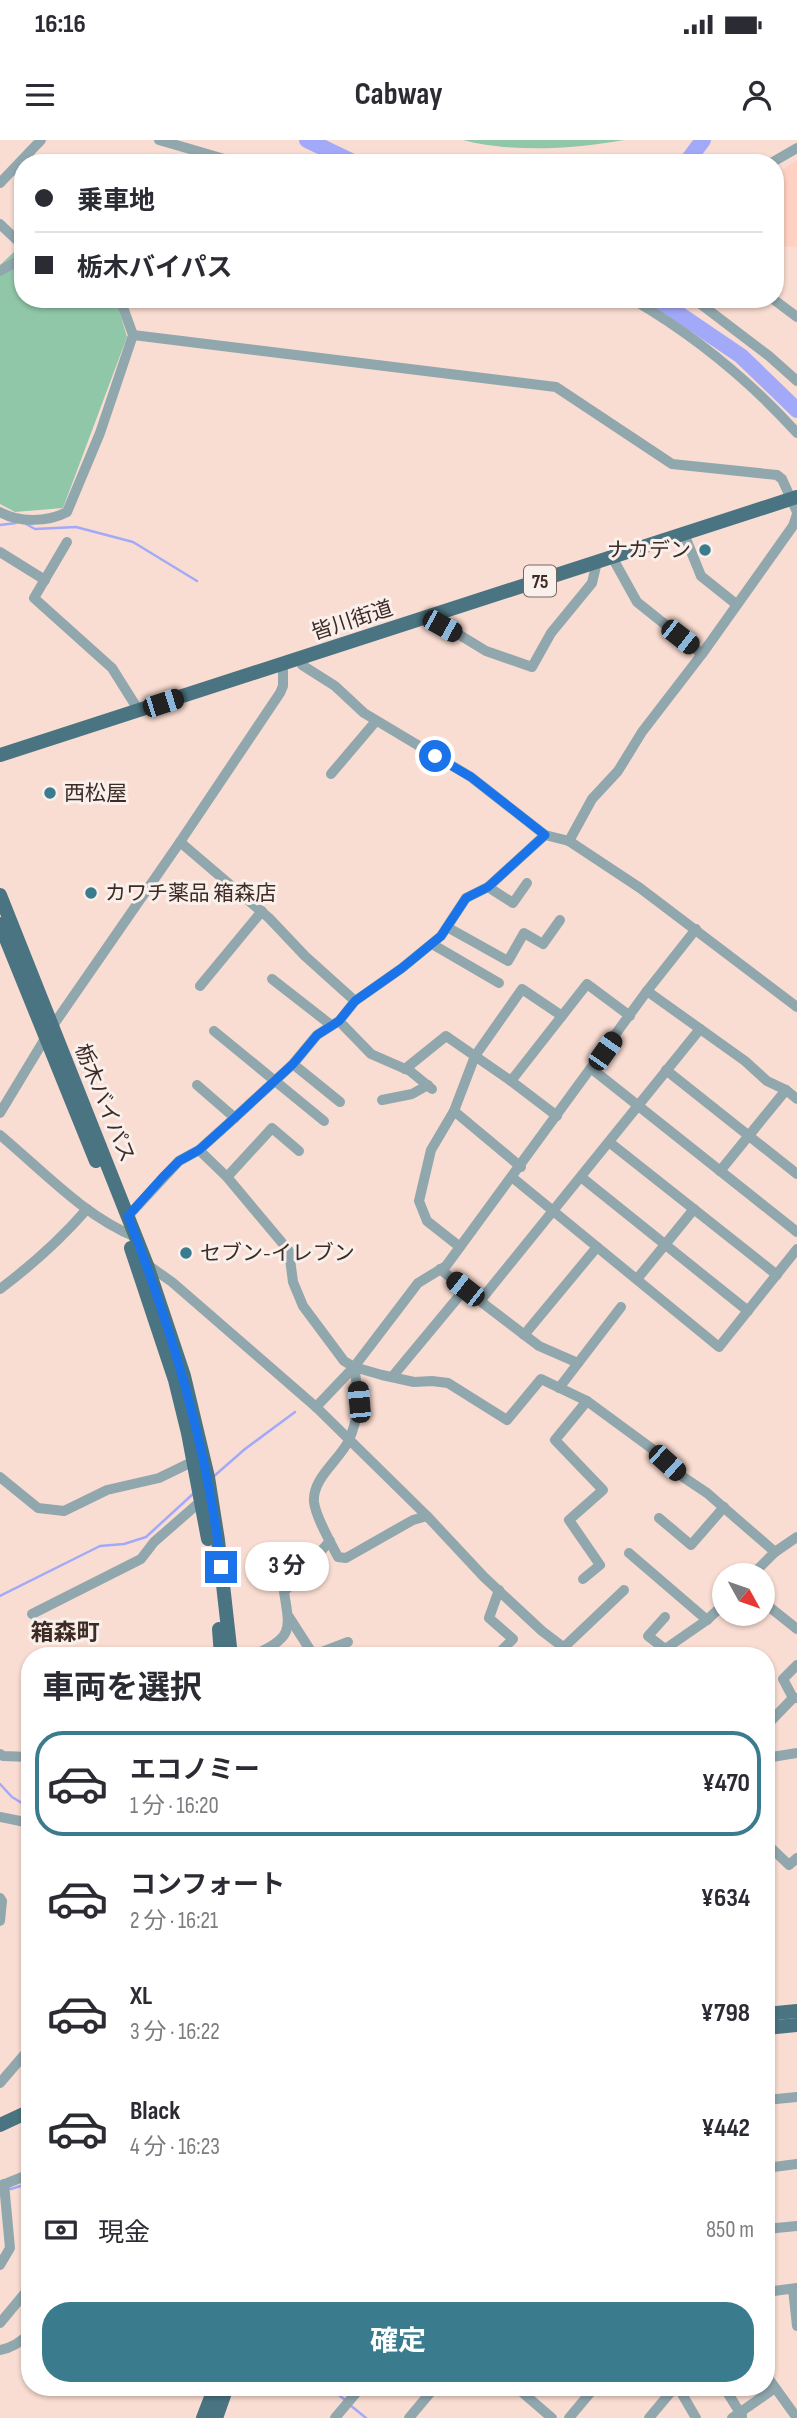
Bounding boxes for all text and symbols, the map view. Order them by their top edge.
text: 16:16 [35,9,86,40]
text: Cabway [354,75,443,114]
icon: menu [21,76,59,114]
icon: person [738,76,776,114]
text: 乗車地 [77,186,155,217]
text: 栃木バイパス [77,253,232,284]
place label: ナカデン [607,538,691,563]
marker: ナカデン [697,542,713,558]
road number: 75 [524,566,556,596]
street label: 皆川街道 [308,596,396,645]
car [419,607,466,645]
car [657,616,704,658]
car [140,687,187,719]
route start [419,740,451,772]
place label: 西松屋 [64,781,127,806]
marker: 西松屋 [42,785,58,801]
place label: カワチ薬品 箱森店 [105,881,276,906]
marker: カワチ薬品 箱森店 [83,885,99,901]
car [585,1028,626,1074]
street label: 栃木バイパス [69,1040,140,1166]
place label: セブン-イレブン [200,1241,355,1266]
marker: セブン-イレブン [178,1245,194,1261]
car [442,1268,489,1310]
car [347,1380,372,1424]
car [645,1441,690,1485]
callout: 3 分 [246,1542,330,1592]
route end [205,1551,237,1583]
text: 3 分 [269,1552,305,1580]
north arrow [712,1563,775,1626]
map controls [712,1563,775,1626]
district label: 箱森町 [31,1619,100,1647]
text: 車両を選択 [42,1669,202,1708]
icon: car [46,1752,109,1815]
text: エコノミー [130,1755,260,1786]
text: ¥470 [702,1768,750,1799]
text: 1 分 · 16:20 [130,1792,219,1820]
icon: car [46,1867,109,1930]
text: コンフォート [130,1870,285,1901]
text: ¥634 [701,1883,750,1914]
text: 2 分 · 16:21 [130,1907,218,1935]
text: XL [130,1981,152,2012]
icon: car [46,1982,109,2045]
text: ¥798 [701,1998,750,2029]
text: 3 分 · 16:22 [130,2018,220,2046]
text: Black [130,2096,180,2127]
icon: car [46,2097,109,2160]
text: ¥442 [701,2113,750,2144]
text: 4 分 · 16:23 [130,2133,220,2161]
icon: cash [42,2211,80,2249]
text: 850 m [706,2216,754,2244]
text: 現金 [98,2218,150,2249]
button: 確定 [42,2302,754,2382]

